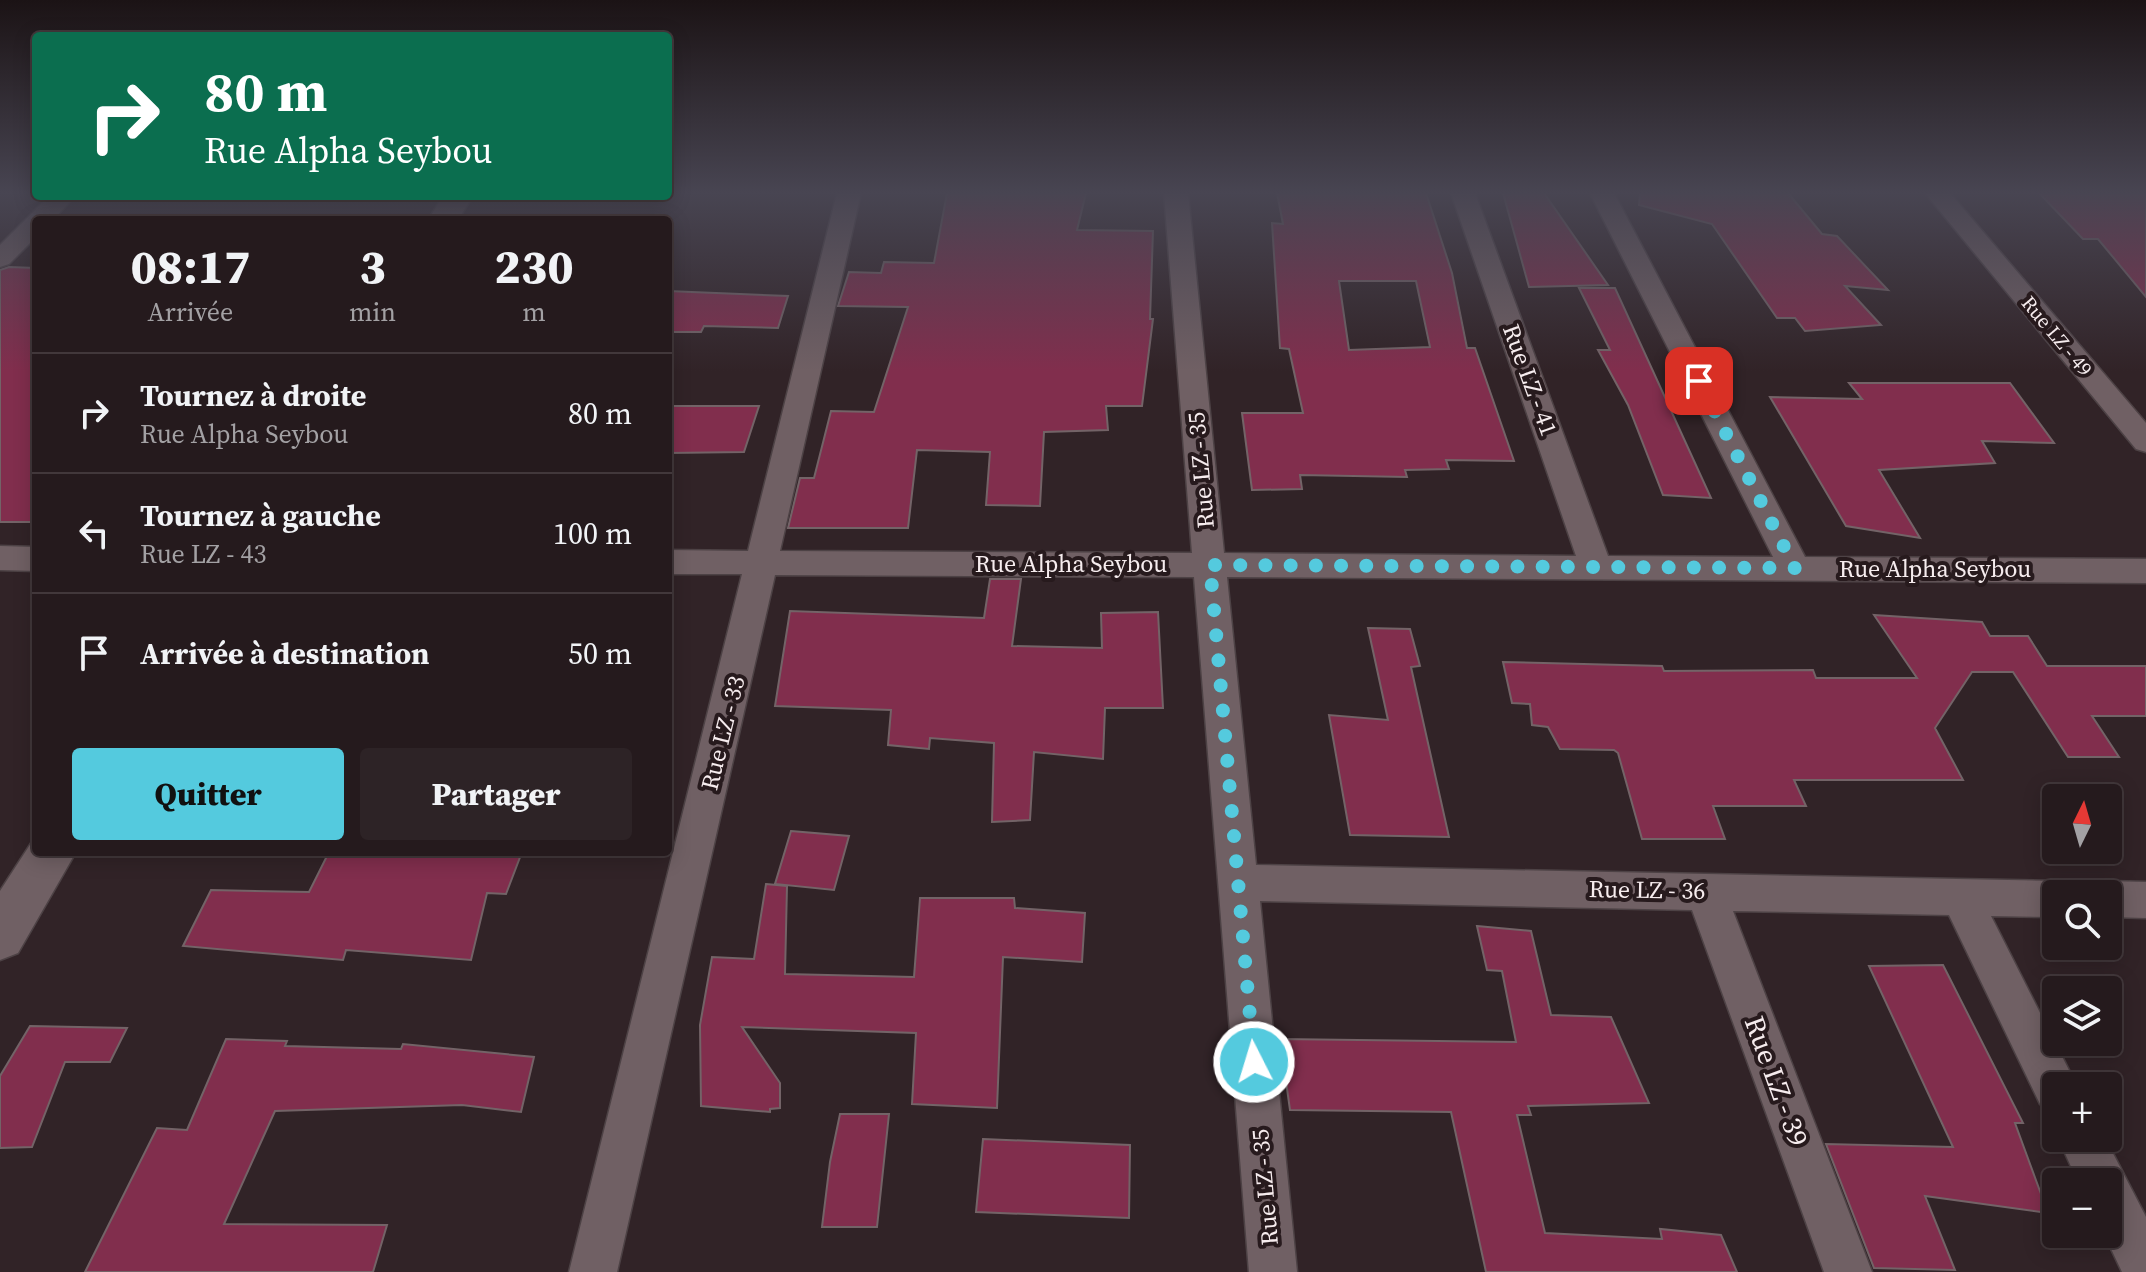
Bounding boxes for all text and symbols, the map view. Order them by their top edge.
text: 80 m [204,53,327,130]
icon: right [72,64,176,168]
text: Rue Alpha Seybou [204,126,493,175]
text: 08:17 [130,233,251,299]
text: 3 [359,233,386,299]
text: 230 [494,233,574,299]
street label: Rue LZ - 49 [2015,290,2099,382]
text: Arrivée [148,294,233,330]
text: min [349,294,396,330]
text: m [522,294,546,330]
street label: Rue LZ - 41 [1495,319,1566,440]
pin [1665,347,1733,415]
icon: arrive [1677,359,1721,403]
text: Tournez à droite [140,375,366,416]
icon: right [72,391,116,435]
text: 80 m [568,393,632,434]
street label: Rue LZ - 35 [1179,410,1222,530]
text: Rue Alpha Seybou [140,416,348,452]
text: Tournez à gauche [140,495,381,536]
icon: left [72,511,116,555]
text: 100 m [553,513,632,554]
text: Rue LZ - 43 [140,536,266,572]
street label: Rue Alpha Seybou [975,547,1167,580]
street label: Rue Alpha Seybou [1839,552,2031,585]
icon: arrive [72,631,116,675]
text: Arrivée à destination [140,633,430,674]
text: 50 m [568,633,632,674]
street label: Rue LZ - 33 [692,672,753,793]
button: Quitter [72,748,344,840]
button: Partager [360,748,632,840]
north arrow [2042,784,2122,864]
map controls [2042,784,2122,1248]
street label: Rue LZ - 36 [1588,872,1706,907]
button: search [2042,880,2122,960]
button: layers [2042,976,2122,1056]
street label: Rue LZ - 39 [1736,1011,1818,1151]
position arrow [1212,1020,1296,1104]
button: + [2042,1072,2122,1152]
street label: Rue LZ - 35 [1243,1127,1286,1247]
button: − [2042,1168,2122,1248]

